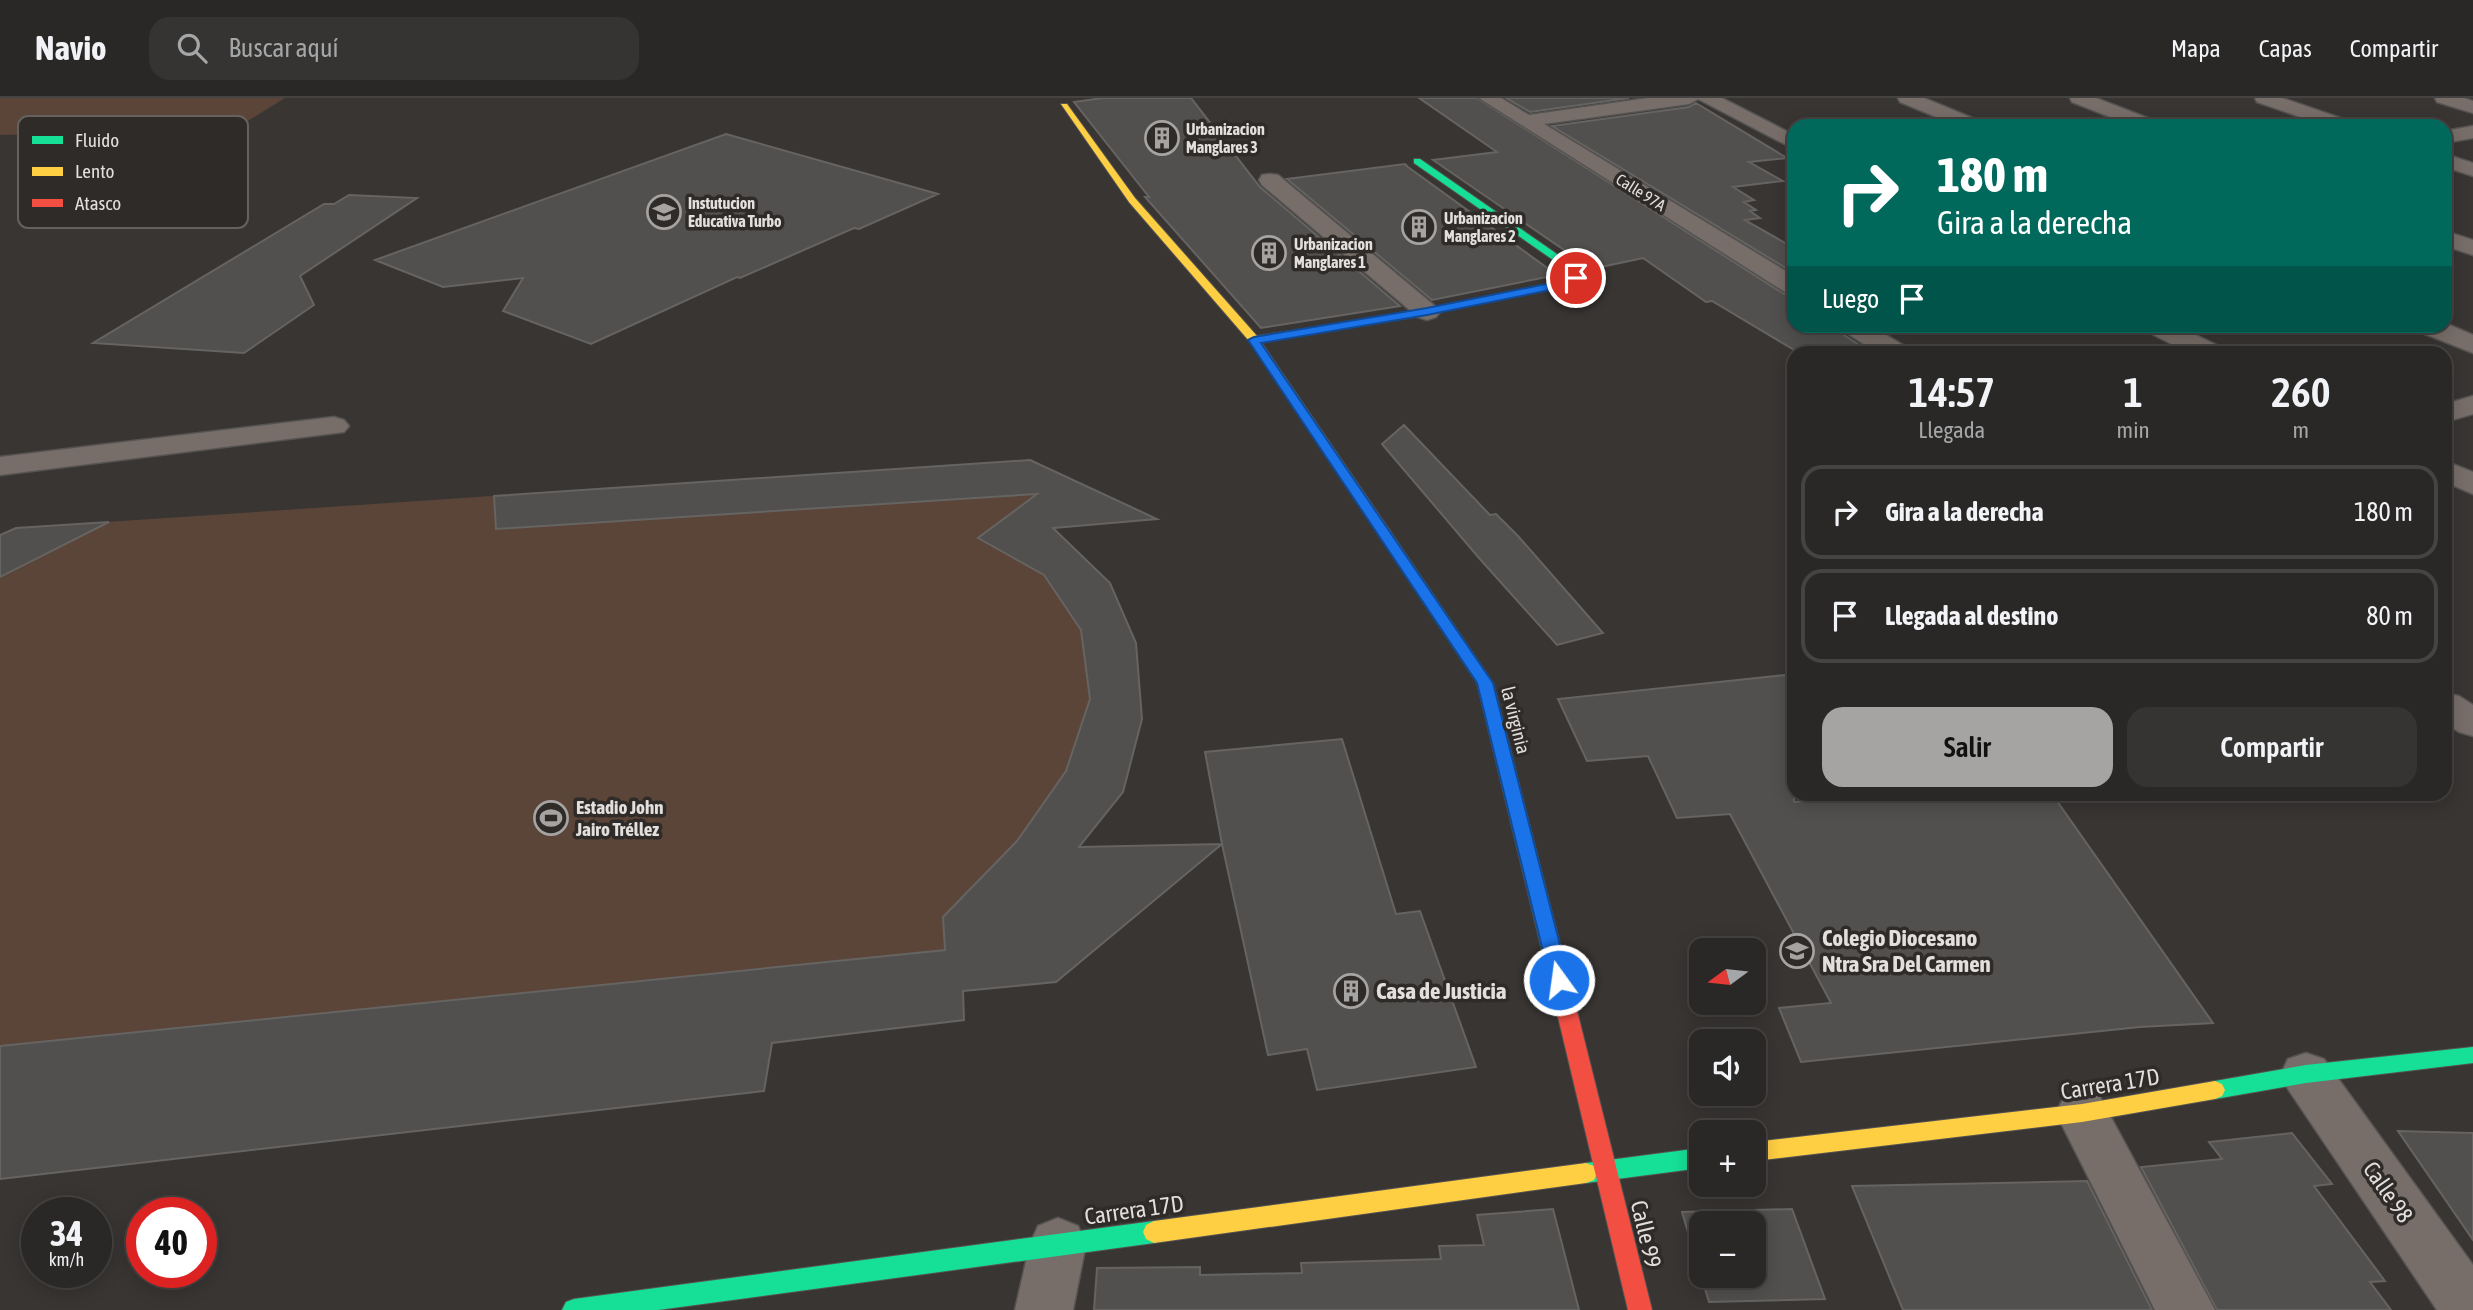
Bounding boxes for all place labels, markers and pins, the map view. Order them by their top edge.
building icon: Urbanizacion Manglares 3 [1143,119,1181,157]
place label: Urbanizacion Manglares 3 [1186,120,1265,156]
school or university icon: Instutucion Educativa Turbo [645,193,683,231]
place label: Instutucion Educativa Turbo [688,194,782,230]
building icon: Urbanizacion Manglares 2 [1400,208,1438,246]
place label: Urbanizacion Manglares 2 [1444,209,1523,245]
building icon: Urbanizacion Manglares 1 [1250,234,1288,272]
place label: Urbanizacion Manglares 1 [1294,235,1373,271]
pin [1546,248,1606,308]
place label: Estadio John Jairo Tréllez [575,796,663,840]
sports icon: Estadio John Jairo Tréllez [532,799,570,837]
place label: Colegio Diocesano Ntra Sra Del Carmen [1822,925,1991,977]
school or university icon: Colegio Diocesano Ntra Sra Del Carmen [1778,932,1816,970]
building icon: Casa de Justicia [1332,972,1370,1010]
place label: Casa de Justicia [1376,978,1507,1004]

